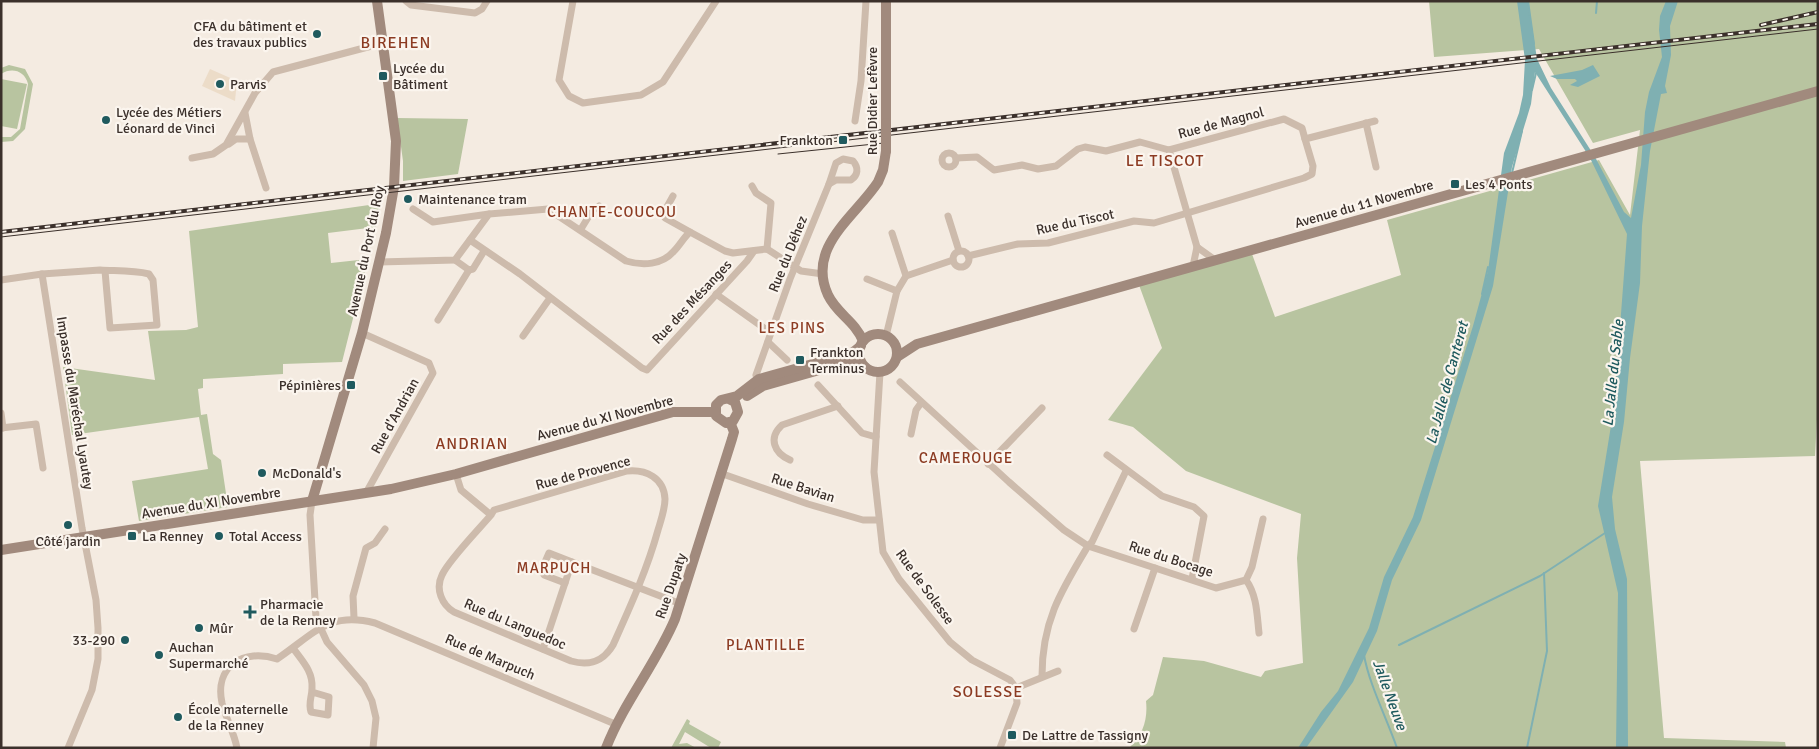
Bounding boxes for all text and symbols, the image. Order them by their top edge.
place label: CFA du bâtiment et des travaux publics [193,18,307,51]
marker: CFA du bâtiment et des travaux publics [311,28,323,40]
district label: BIREHEN [361,33,431,53]
street label: Rue Didier Lefèvre [864,47,881,155]
place label: Lycée du Bâtiment [393,60,448,93]
marker: Lycée du Bâtiment [377,70,389,82]
place label: Parvis [230,76,266,93]
marker: Parvis [214,78,226,90]
street label: Rue de Magnol [1176,103,1266,143]
place label: Lycée des Métiers Léonard de Vinci [116,104,222,137]
marker: Lycée des Métiers Léonard de Vinci [100,114,112,126]
place label: Frankton [780,132,833,149]
marker: Frankton [837,134,849,146]
district label: LE TISCOT [1126,151,1204,171]
street label: Avenue du 11 Novembre [1293,176,1435,232]
place label: Les 4 Ponts [1465,176,1532,193]
marker: Les 4 Ponts [1449,178,1461,190]
street label: Avenue du Port du Roy [344,184,388,318]
place label: Maintenance tram [418,191,527,208]
marker: Maintenance tram [402,193,414,205]
district label: CHANTE-COUCOU [547,203,677,221]
street label: Rue du Tiscot [1034,205,1116,239]
street label: Rue du Déhez [765,213,811,295]
street label: Rue des Mésanges [649,256,735,348]
street label: Impasse du Maréchal Lyautey [53,315,97,491]
water label: La Jalle du Sable [1598,317,1628,427]
water label: La Jalle de Canteret [1422,318,1472,446]
district label: LES PINS [758,319,826,337]
place label: Frankton Terminus [810,344,864,377]
marker: Frankton Terminus [794,354,806,366]
street label: Rue d'Andrian [367,375,423,457]
place label: Pépinières [279,377,341,394]
marker: Pépinières [345,379,357,391]
street label: Avenue du XI Novembre [535,392,675,444]
district label: ANDRIAN [436,434,508,454]
district label: CAMEROUGE [919,449,1013,467]
street label: Rue de Provence [534,452,632,494]
place label: McDonald's [272,465,341,482]
marker: McDonald's [256,467,268,479]
street label: Rue Bavian [769,470,837,506]
street label: Avenue du XI Novembre [140,484,282,522]
marker: Côté jardin [62,519,74,531]
place label: La Renney [142,528,204,545]
place label: Total Access [229,528,302,545]
marker: La Renney [126,530,138,542]
marker: Total Access [213,530,225,542]
place label: Côté jardin [35,533,101,550]
street label: Rue du Bocage [1127,537,1215,581]
street label: Rue de Solesse [892,546,958,628]
street label: Rue Dupaty [652,550,690,621]
district label: MARPUCH [517,559,591,577]
street label: Rue du Languedoc [461,595,569,653]
place label: Pharmacie de la Renney [260,596,336,629]
marker: Pharmacie de la Renney [244,606,256,618]
place label: Mûr [209,620,234,637]
marker: Mûr [193,622,205,634]
street label: Rue de Marpuch [442,630,538,684]
place label: 33-290 [72,632,115,649]
marker: 33-290 [119,634,131,646]
district label: PLANTILLE [726,636,806,654]
place label: Auchan Supermarché [169,639,248,672]
marker: Auchan Supermarché [153,649,165,661]
water label: Jalle Neuve [1369,657,1411,734]
district label: SOLESSE [953,682,1023,702]
place label: École maternelle de la Renney [188,701,288,734]
marker: École maternelle de la Renney [172,711,184,723]
place label: De Lattre de Tassigny [1022,727,1148,744]
marker: De Lattre de Tassigny [1006,729,1018,741]

